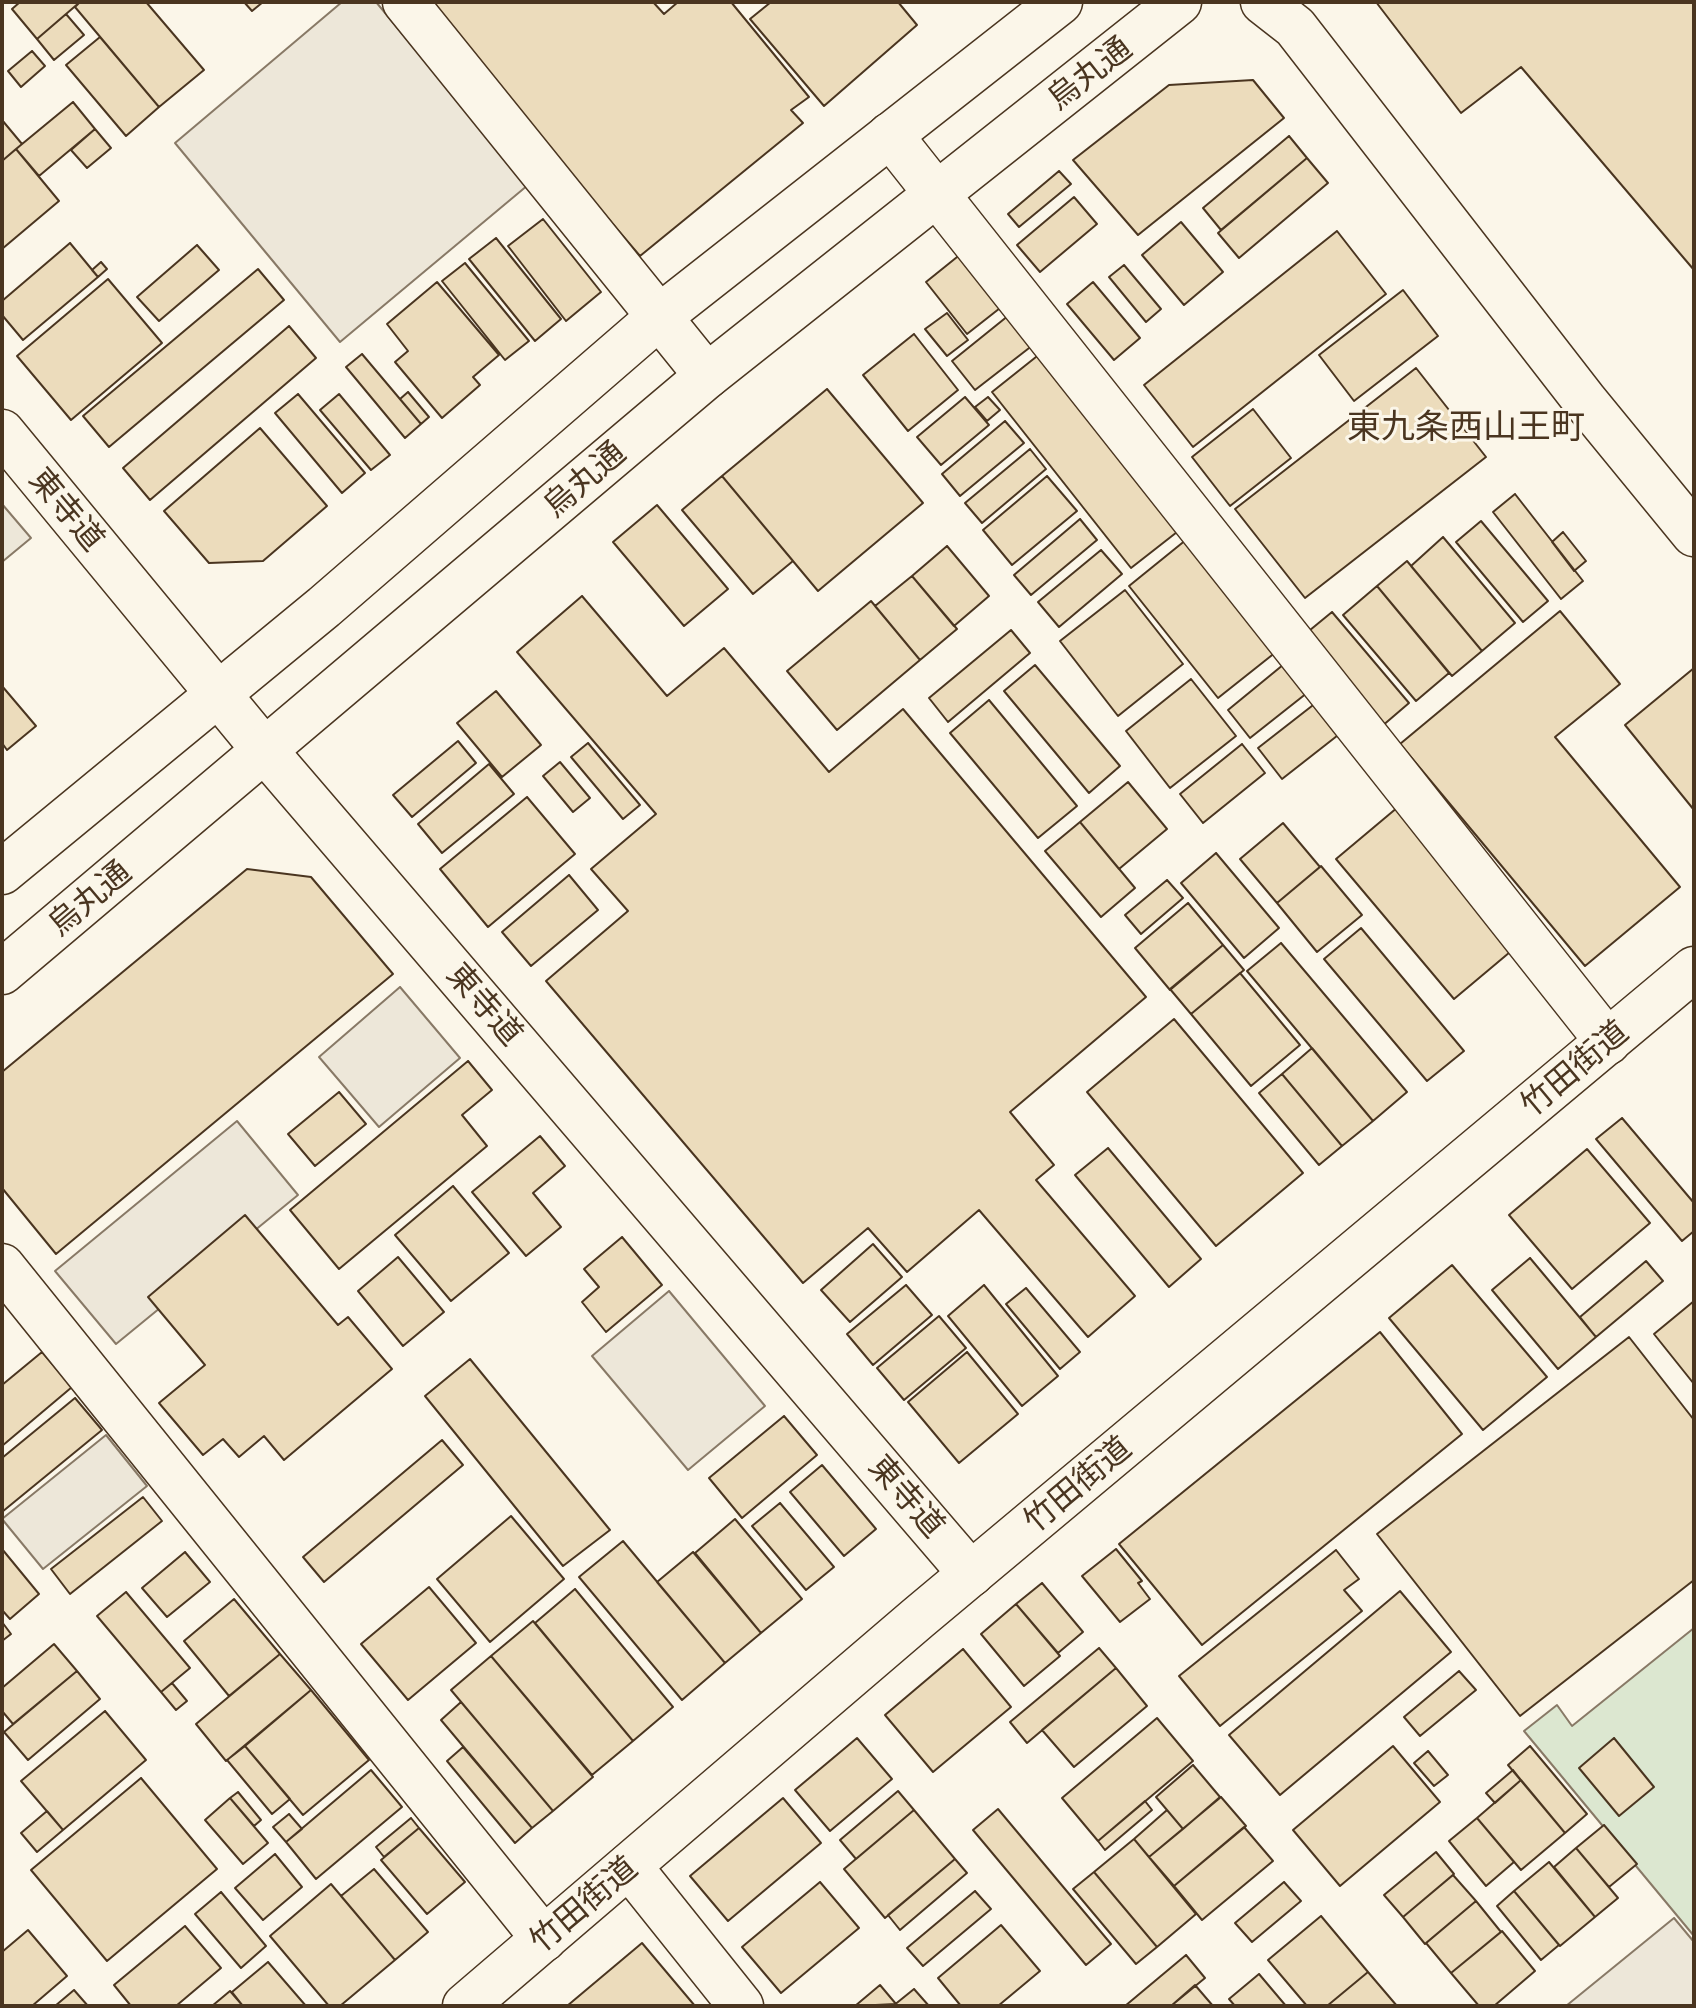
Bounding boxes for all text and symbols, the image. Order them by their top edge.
street label: 烏丸通 [1040,29,1140,119]
district label: 東九条西山王町 [1347,408,1585,448]
street label: 烏丸通 [536,434,634,526]
street label: 東寺道 [20,461,112,559]
street label: 烏丸通 [41,853,139,945]
street label: 東寺道 [438,956,530,1054]
street label: 竹田街道 [1514,1013,1636,1125]
street label: 竹田街道 [1017,1429,1139,1541]
street label: 東寺道 [860,1448,952,1546]
street label: 竹田街道 [523,1849,645,1961]

